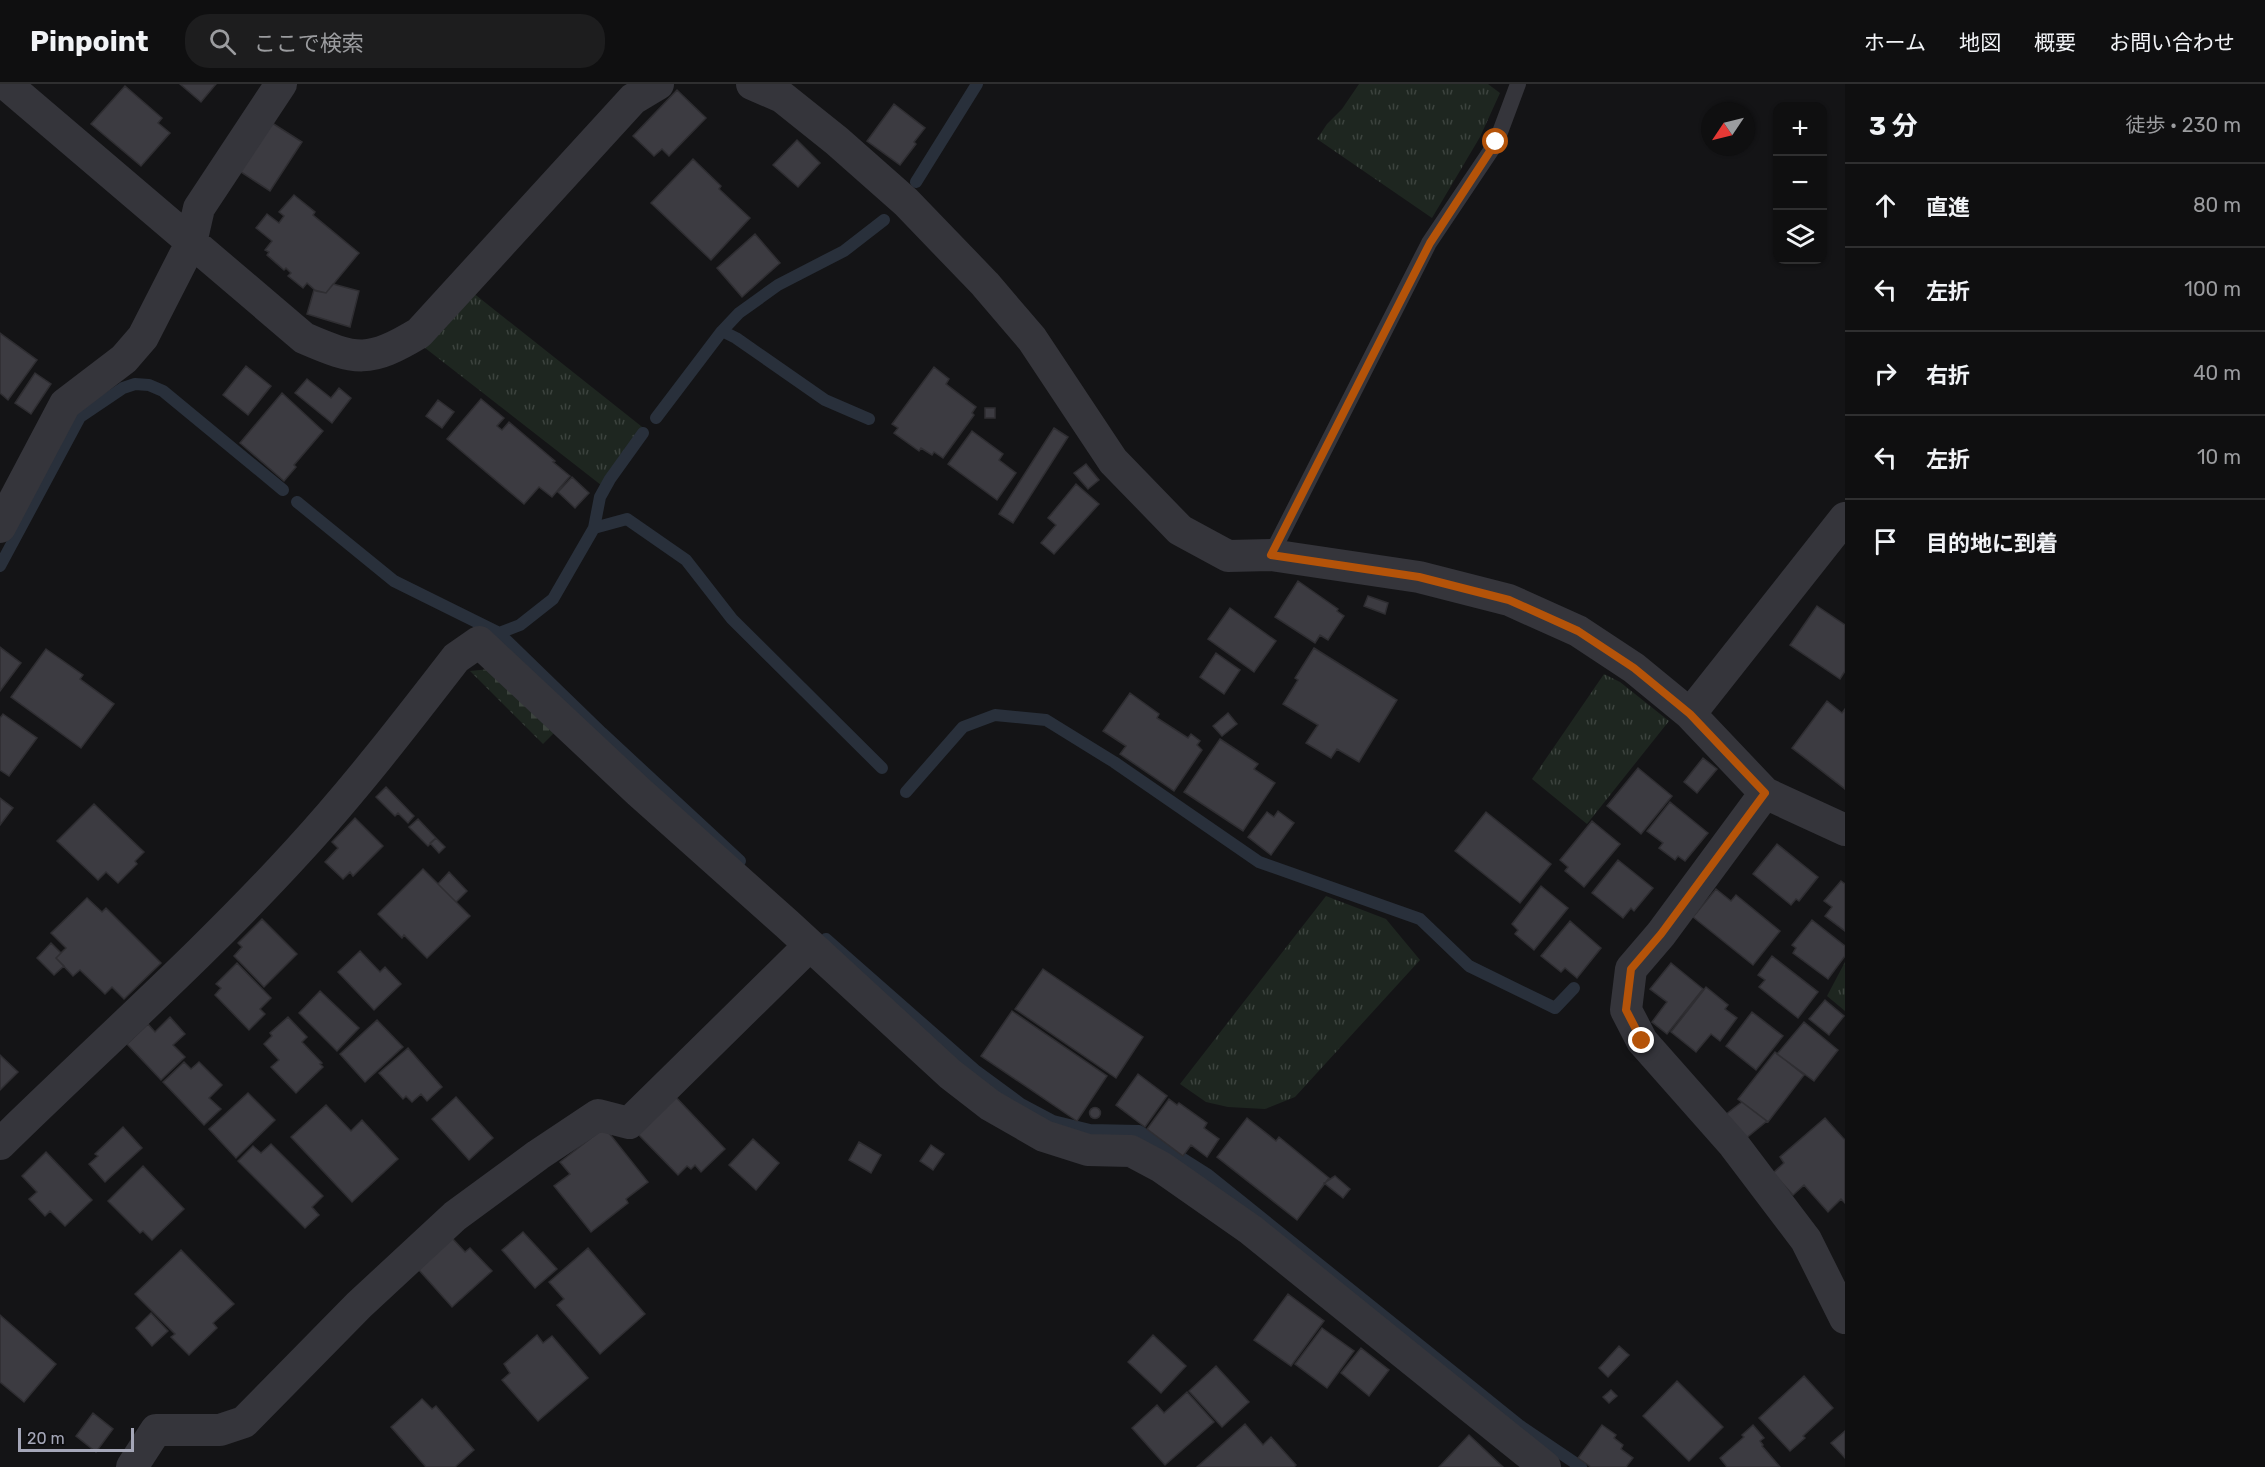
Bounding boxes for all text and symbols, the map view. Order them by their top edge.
search box [185,14,605,68]
text: Pinpoint [30,25,149,58]
icon: search [206,25,239,58]
text: ここで検索 [254,30,364,57]
text: ホーム [1864,30,1926,55]
text: 地図 [1959,30,2001,55]
text: 概要 [2034,30,2076,55]
text: お問い合わせ [2109,30,2235,55]
north arrow [1701,102,1755,156]
map controls [1773,102,1827,264]
button: + [1773,102,1827,156]
text: 3 分 [1869,111,1918,142]
text: 徒歩 · 230 m [2125,113,2241,137]
route start [1482,128,1508,154]
button: − [1773,156,1827,210]
icon: ahead [1869,189,1902,222]
text: 80 m [2193,193,2241,217]
text: 直進 [1926,194,1970,221]
button: layers [1773,210,1827,264]
icon: left [1869,273,1902,306]
text: 100 m [2184,277,2241,301]
text: 左折 [1926,278,1970,305]
icon: right [1869,357,1902,390]
text: 40 m [2193,361,2241,385]
text: 右折 [1926,362,1970,389]
icon: left [1869,441,1902,474]
text: 10 m [2197,445,2241,469]
text: 左折 [1926,446,1970,473]
icon: arrive [1869,525,1902,558]
text: 目的地に到着 [1926,530,2058,557]
route end [1628,1027,1654,1053]
scale bar [18,1425,134,1452]
text: 20 m [27,1429,65,1448]

